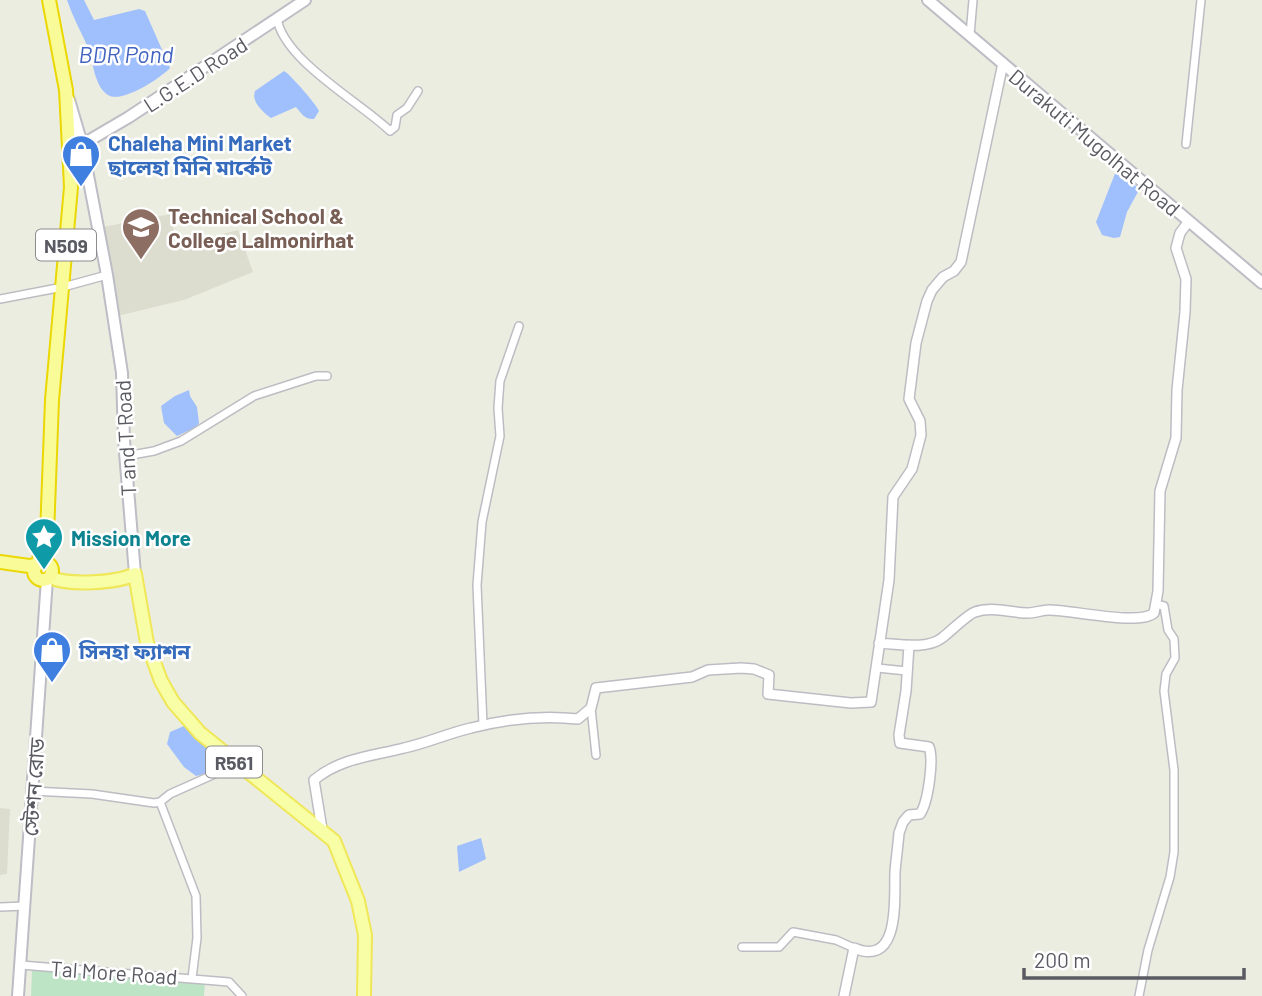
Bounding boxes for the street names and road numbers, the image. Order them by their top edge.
street label: L.G.E.D Road [139,31,251,117]
street label: Durakuti Mugolhat Road [1005,63,1185,221]
road number: N509 [36,230,96,260]
street label: T and T Road [109,379,141,497]
street label: স্টেশন রোড [17,736,49,837]
road number: R561 [206,747,262,778]
street label: Tal More Road [50,955,178,989]

